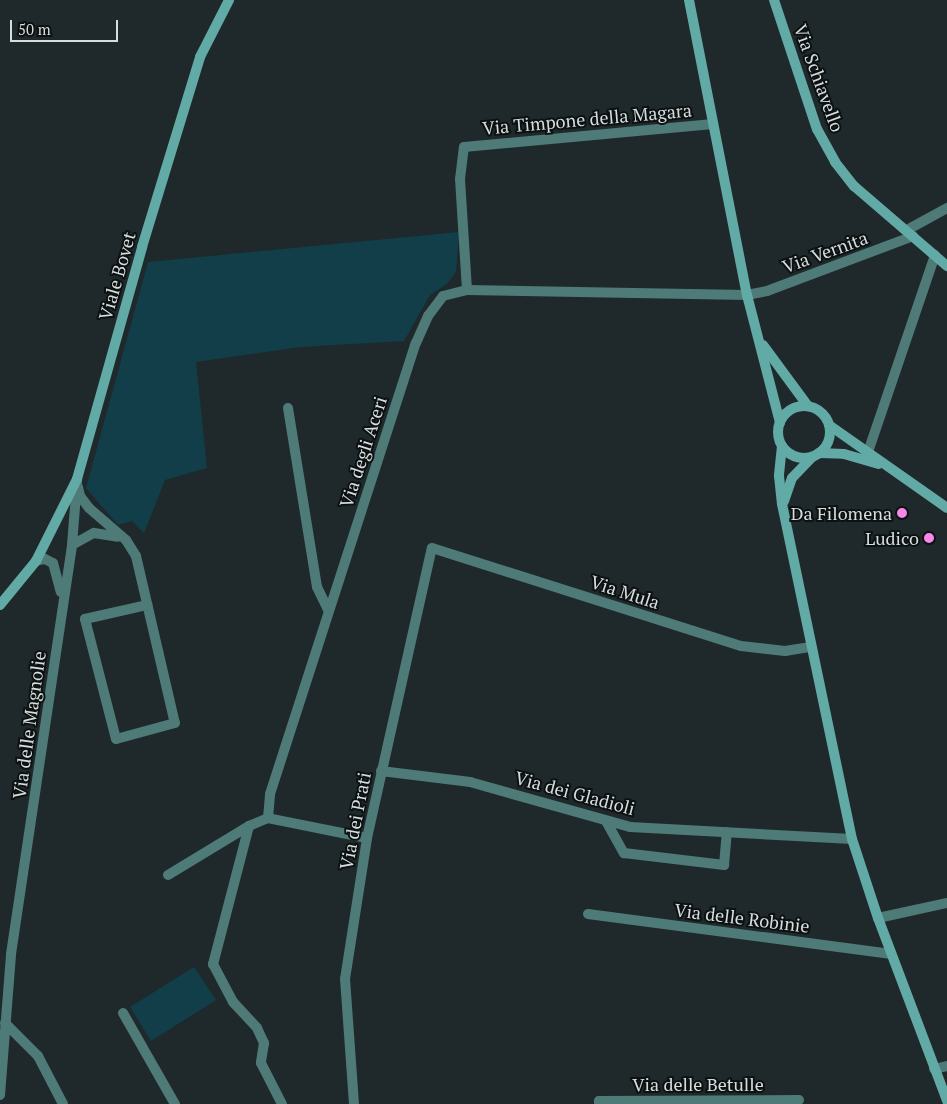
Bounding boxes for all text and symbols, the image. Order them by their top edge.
scale bar [12,10,120,42]
text: 50 m [18,19,51,39]
street label: Via Schiavello [790,21,848,135]
street label: Via Timpone della Magara [481,99,693,139]
street label: Via Vernita [779,227,871,277]
street label: Viale Bovet [94,229,140,323]
street label: Via degli Aceri [335,393,391,511]
place label: Da Filomena [791,502,892,524]
marker: Da Filomena [896,507,908,519]
place label: Ludico [865,527,919,549]
marker: Ludico [923,532,935,544]
street label: Via Mula [588,571,662,613]
street label: Via delle Magnolie [8,650,50,800]
street label: Via dei Gladioli [513,767,637,819]
street label: Via dei Prati [335,770,375,872]
street label: Via delle Robinie [673,899,811,937]
street label: Via delle Betulle [632,1073,764,1095]

